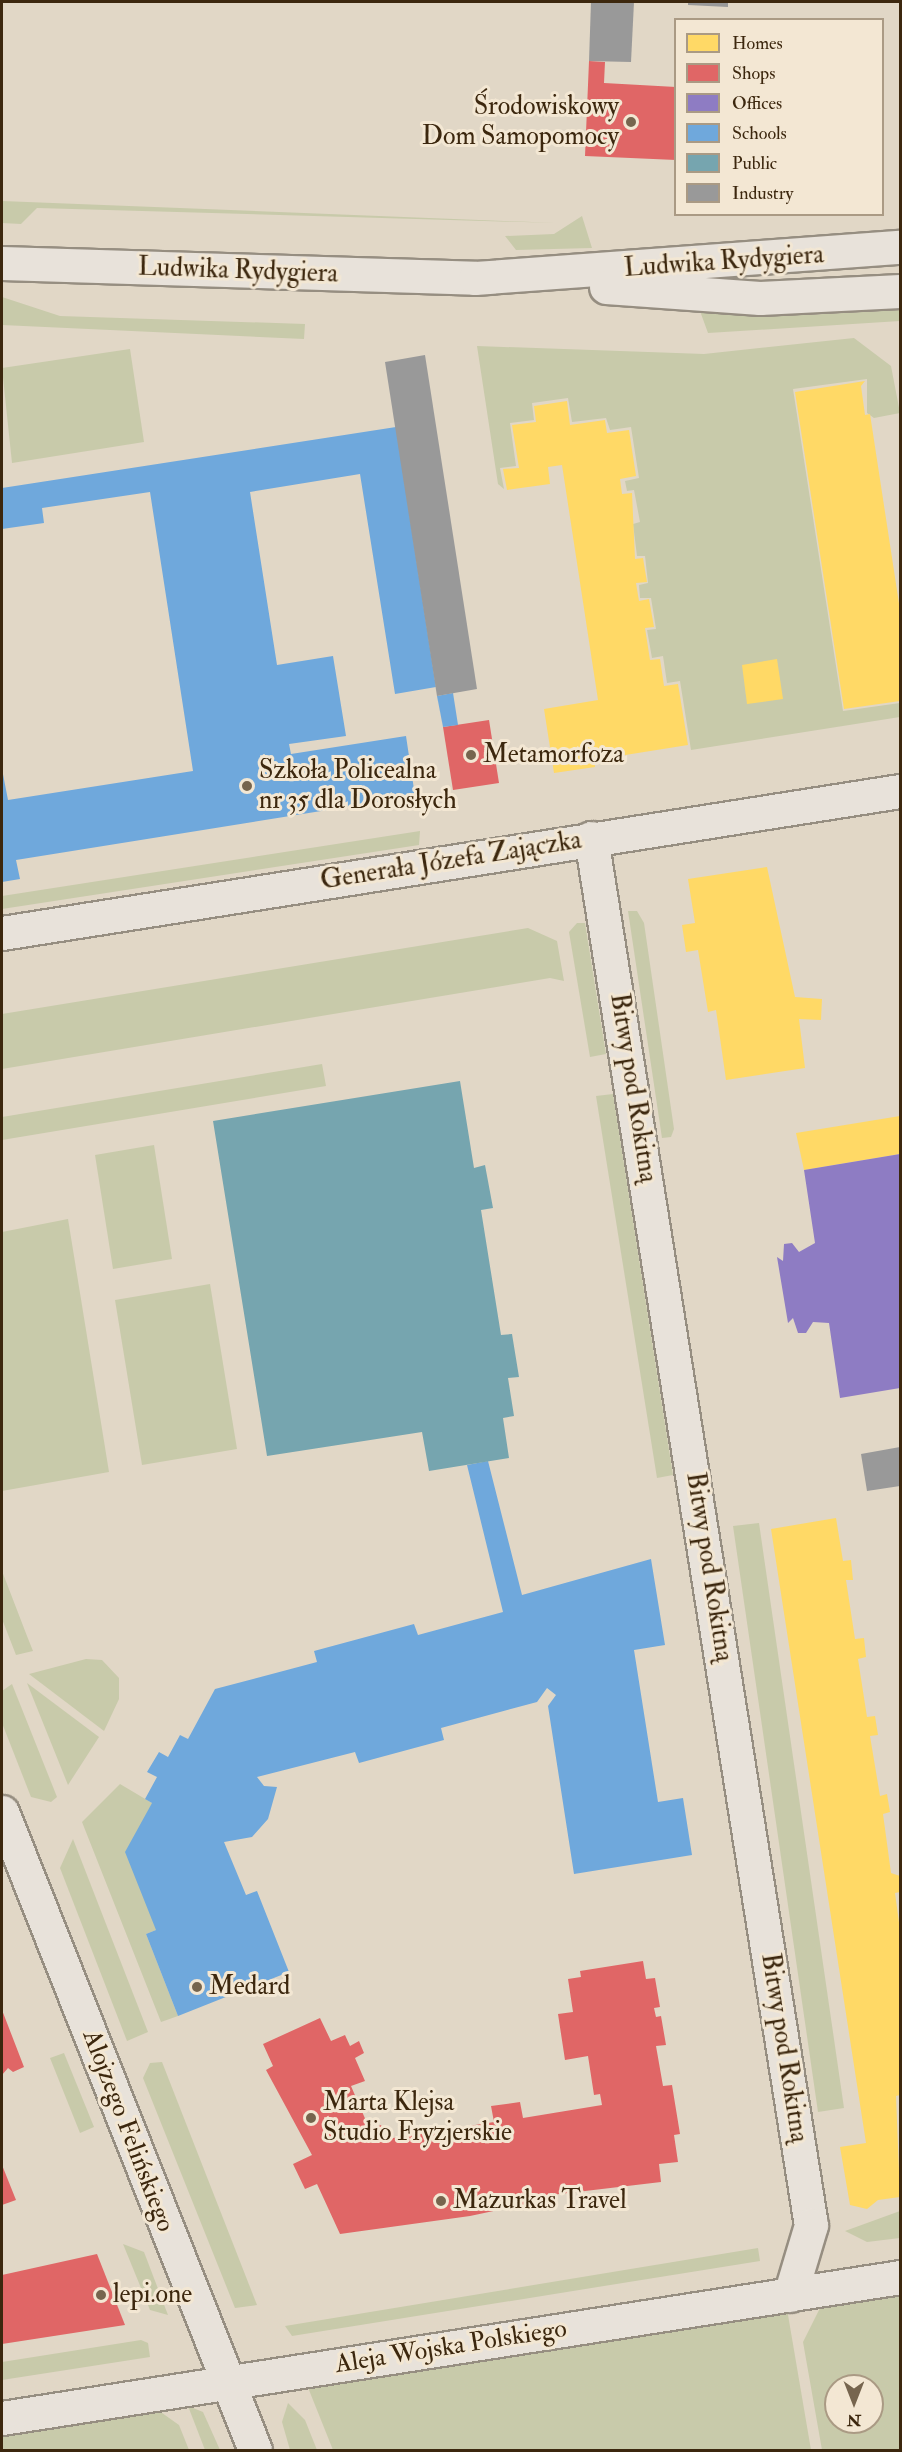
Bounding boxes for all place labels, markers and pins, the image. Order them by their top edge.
place label: Środowiskowy Dom Samopomocy [422,91,619,152]
marker: Środowiskowy Dom Samopomocy [624,115,638,129]
place label: Metamorfoza [483,739,624,771]
marker: Metamorfoza [464,748,478,762]
place label: Szkoła Policealna nr 35 dla Dorosłych [259,755,457,816]
marker: Szkoła Policealna nr 35 dla Dorosłych [240,779,254,793]
place label: Medard [209,1971,290,2003]
marker: Medard [190,1980,204,1994]
place label: Marta Klejsa Studio Fryzjerskie [323,2087,512,2148]
marker: Marta Klejsa Studio Fryzjerskie [304,2111,318,2125]
place label: Mazurkas Travel [453,2185,627,2217]
marker: Mazurkas Travel [434,2194,448,2208]
place label: lepi.one [113,2279,192,2311]
marker: lepi.one [94,2288,108,2302]

